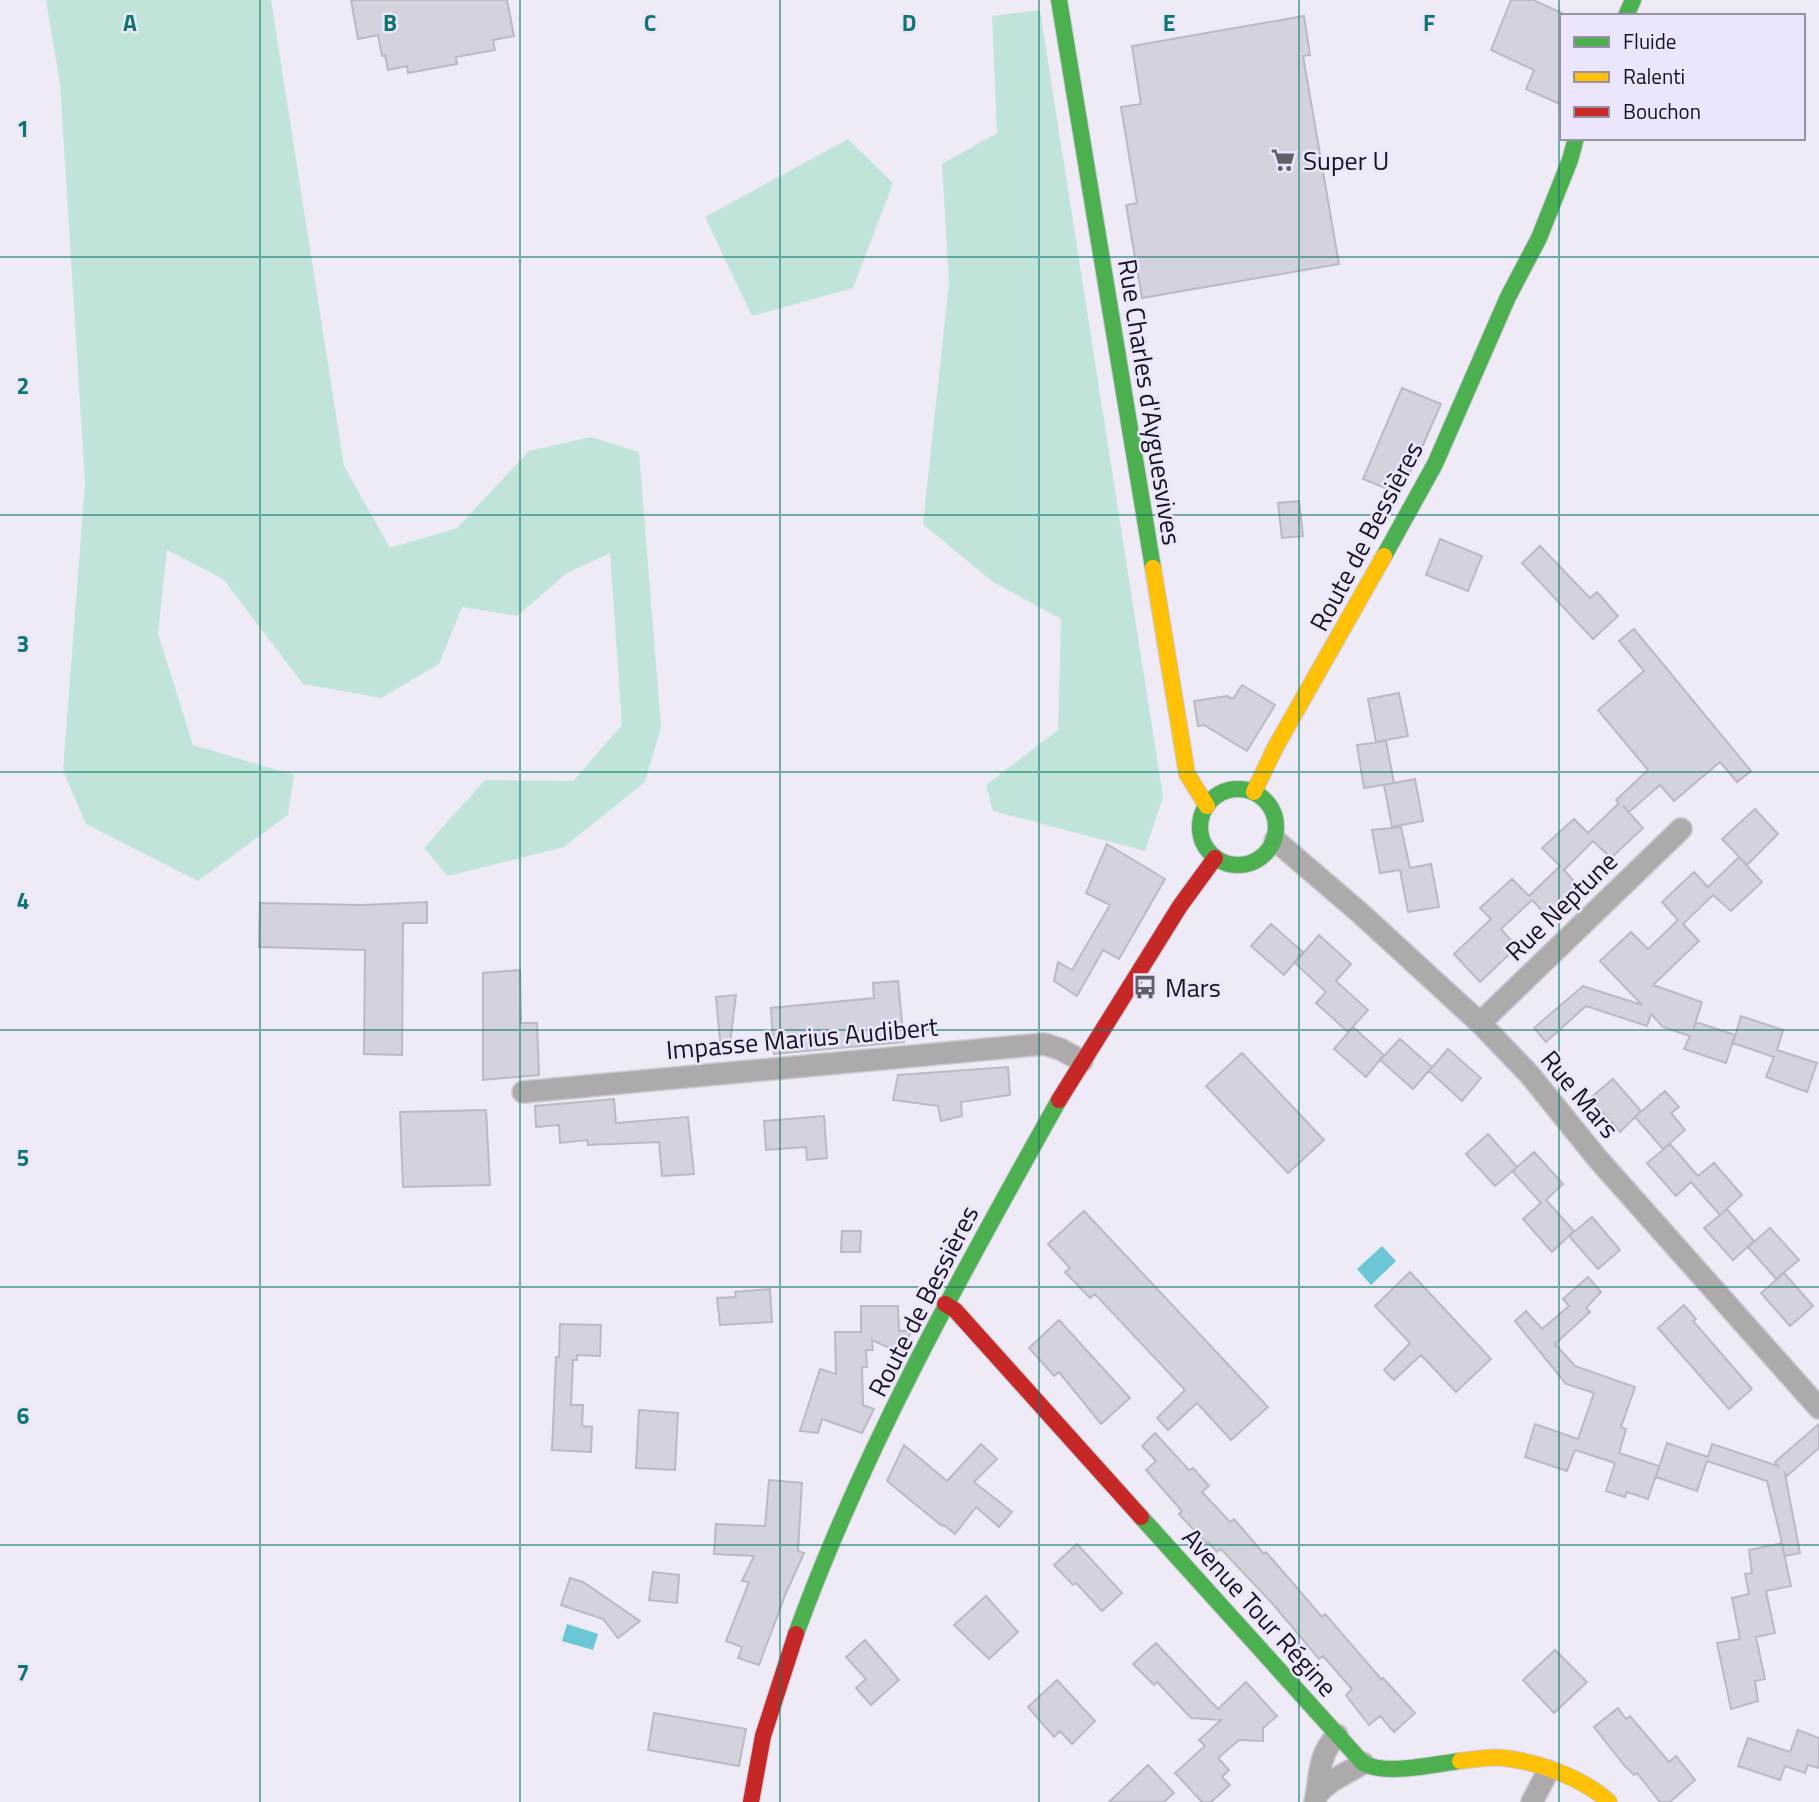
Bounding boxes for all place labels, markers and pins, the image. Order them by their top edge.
place label: Super U [1303,141,1389,180]
supermarket icon: Super U [1269,146,1297,174]
place label: Mars [1165,968,1221,1007]
bus stop icon: Mars [1131,973,1159,1001]

